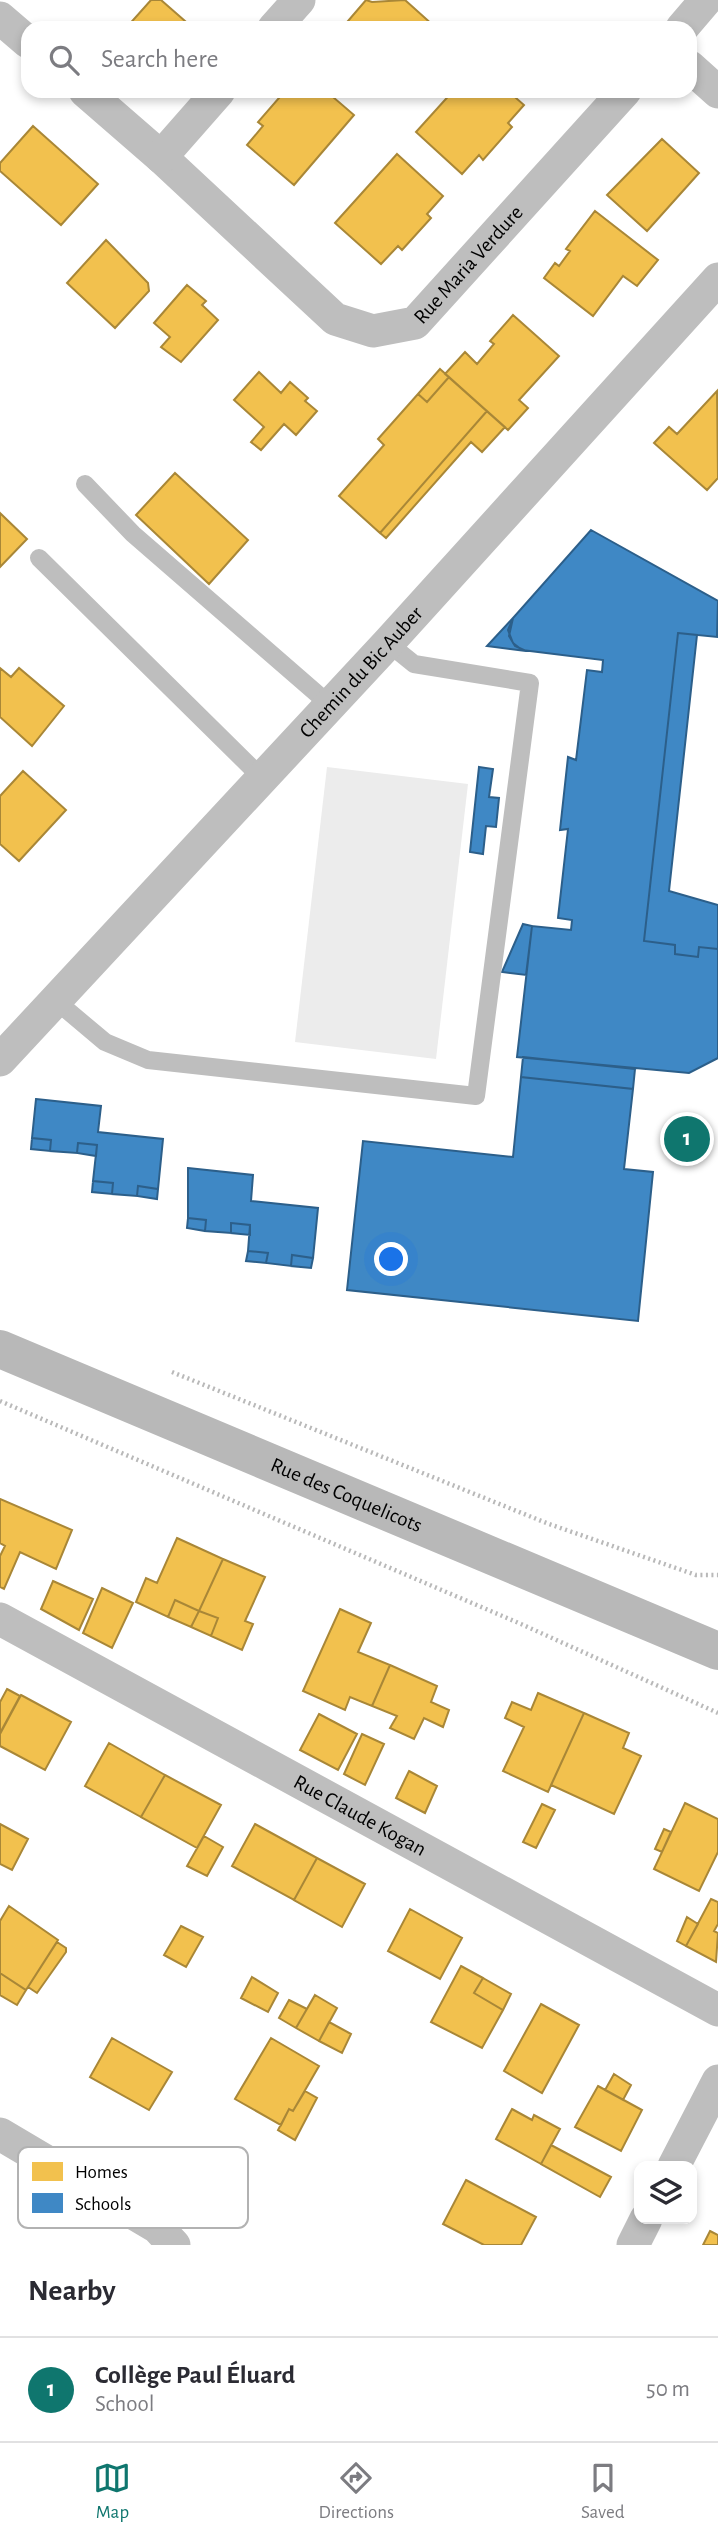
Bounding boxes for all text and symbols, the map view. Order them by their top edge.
search box [21,21,697,98]
icon: search [45,41,83,79]
text: Search here [101,46,219,72]
street label: Rue Maria Verdure [409,201,527,328]
street label: Chemin du Bic Auber [295,602,427,742]
pin: 1 [664,1113,710,1165]
your location [374,1242,408,1276]
street label: Rue des Coquelicots [268,1454,425,1536]
street label: Rue Claude Kogan [290,1771,430,1860]
legend [18,2147,248,2228]
map controls [634,2161,697,2224]
button: layers [634,2161,697,2224]
text: Homes [75,2163,128,2182]
text: Schools [75,2195,131,2214]
text: Nearby [28,2276,116,2306]
text: Collège Paul Éluard [95,2362,295,2388]
text: 1 [47,2378,55,2401]
text: 50 m [646,2378,690,2401]
text: School [95,2393,154,2416]
tab: Map [93,2459,131,2524]
tab: Directions [318,2459,394,2524]
tab: Saved [581,2459,625,2524]

